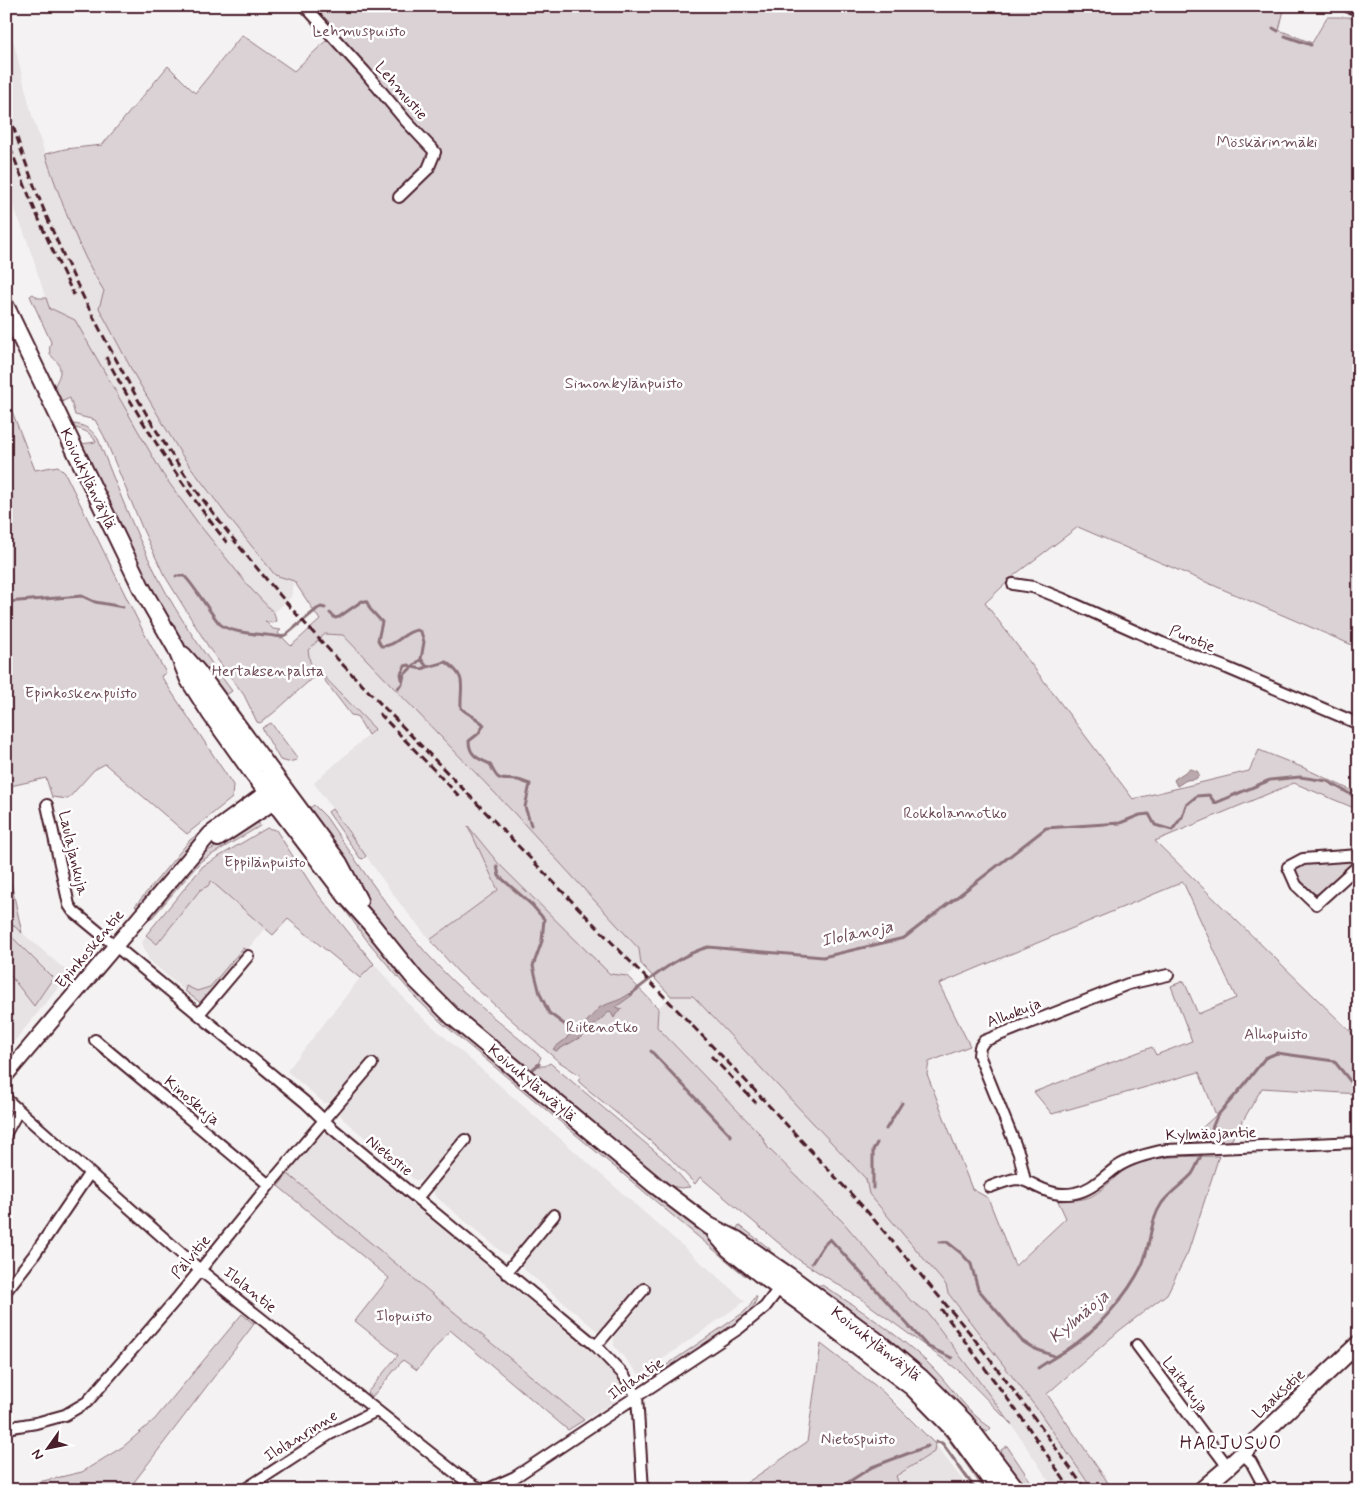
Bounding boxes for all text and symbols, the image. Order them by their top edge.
park label: Lehmuspuisto [312,21,406,42]
street label: Lehmustie [370,57,432,125]
park label: Möskärinmäki [1217,132,1318,153]
park label: Simonkylänpuisto [565,373,683,394]
street label: Koivukylänväylä [54,425,122,533]
street label: Purotie [1166,620,1218,658]
park label: Hertaksenpalsta [212,661,324,682]
park label: Epinkoskenpuisto [25,683,137,704]
park label: Rokkolannotko [903,803,1007,824]
street label: Laulajankuja [53,809,93,898]
park label: Eppilänpuisto [224,852,306,873]
street label: Epinkoskentie [51,905,129,993]
water label: Ilolanoja [819,915,895,953]
street label: Alhokuja [984,993,1044,1033]
park label: Riitenotko [566,1017,638,1038]
park label: Alhopuisto [1244,1024,1308,1045]
street label: Koivukylänväylä [483,1040,581,1126]
street label: Kinoskuja [159,1071,225,1131]
street label: Kylmäojantie [1165,1122,1257,1146]
street label: Nietostie [361,1131,417,1181]
street label: Pälvitie [166,1230,216,1283]
street label: Ilolantie [219,1262,281,1318]
water label: Kylmäoja [1044,1285,1114,1349]
street label: Koivukylänväylä [826,1302,926,1386]
park label: Ilopuisto [376,1306,432,1327]
street label: Ilolantie [604,1353,668,1405]
street label: Laitakuja [1157,1353,1213,1418]
street label: Laaksotie [1248,1364,1310,1424]
street label: Ilolanrinne [260,1405,342,1467]
north arrow [22,1424,72,1474]
park label: Nietospuisto [821,1429,895,1450]
district label: HARJUSUO [1180,1431,1282,1456]
text: N [28,1446,48,1463]

